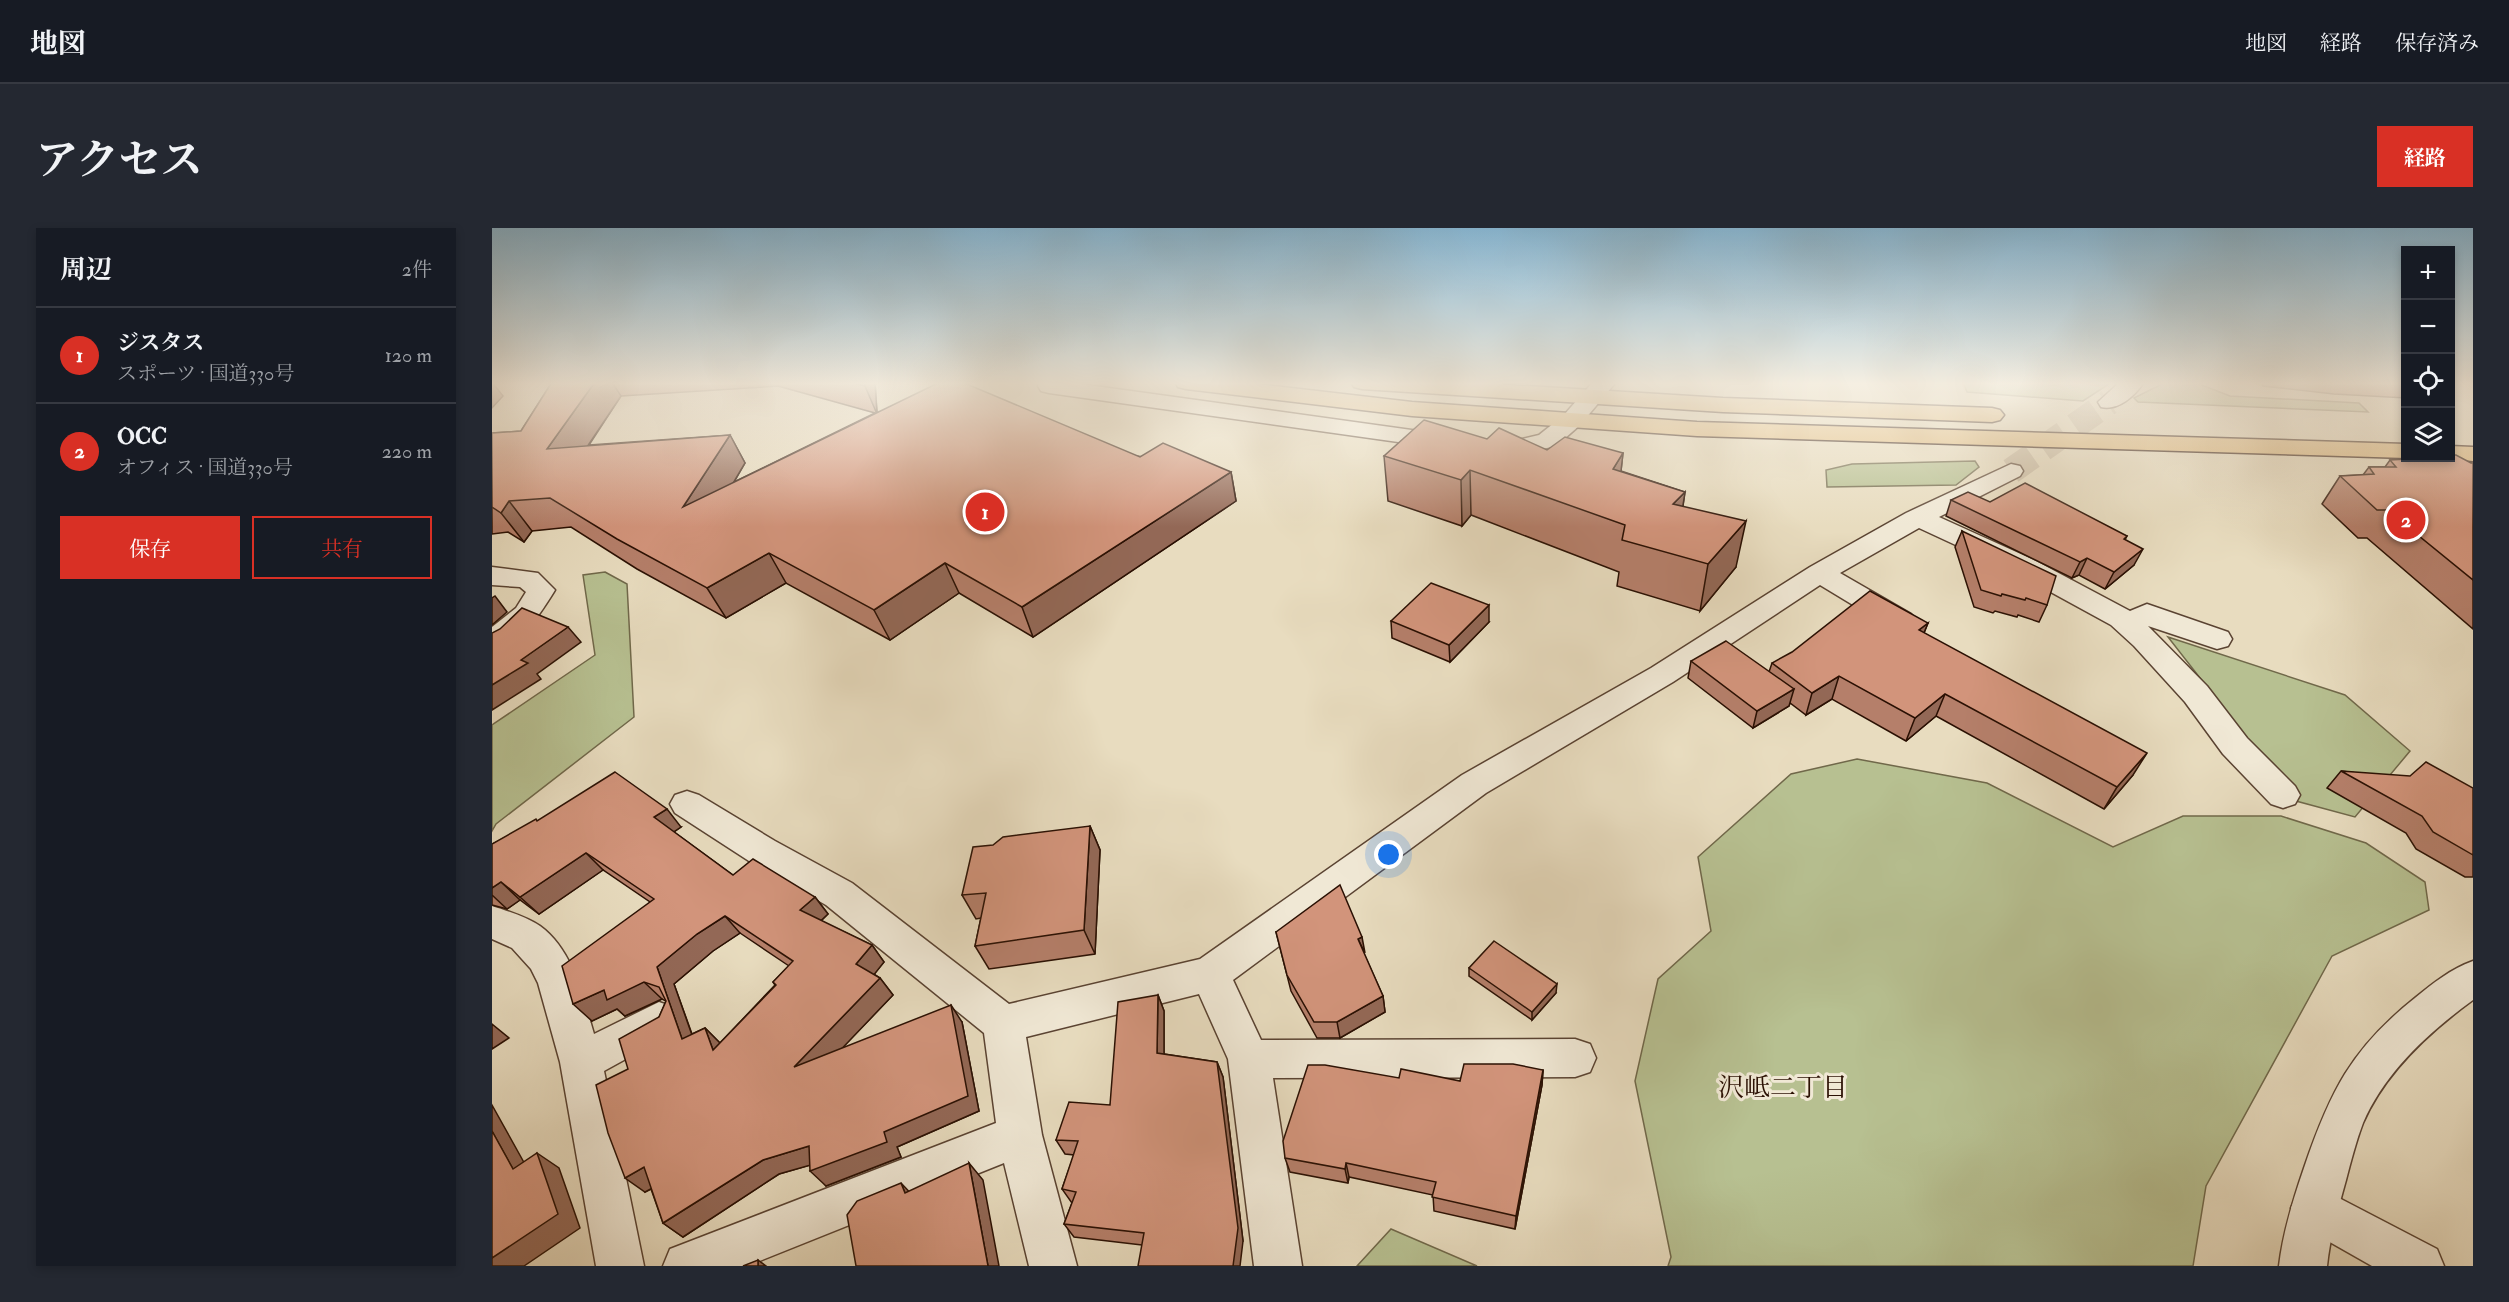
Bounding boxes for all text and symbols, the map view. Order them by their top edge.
text: 地図 [30,27,86,62]
text: 地図 [2245,30,2287,57]
text: 経路 [2320,30,2362,57]
text: 保存済み [2395,30,2479,57]
button: 経路 [2377,126,2473,187]
text: アクセス [36,135,203,187]
map controls [2401,246,2455,462]
button: + [2401,246,2455,300]
text: 周辺 [60,254,112,286]
text: 2件 [402,257,432,282]
button: − [2401,300,2455,354]
text: ジスタス [117,329,204,357]
text: 1 [76,343,83,368]
text: 120 m [385,343,432,368]
button: locate [2401,354,2455,408]
text: スポーツ · 国道330号 [117,361,294,386]
button: layers [2401,408,2455,462]
text: OCC [117,423,167,451]
text: 2 [74,439,85,464]
text: 220 m [382,439,432,464]
text: オフィス · 国道330号 [117,455,293,480]
pin: 1 [966,490,1004,534]
pin: 2 [2386,498,2426,542]
button: 保存 [60,516,240,579]
button: 共有 [252,516,432,579]
your location [1374,840,1403,869]
district label: 沢岻二丁目 [1718,1072,1848,1104]

